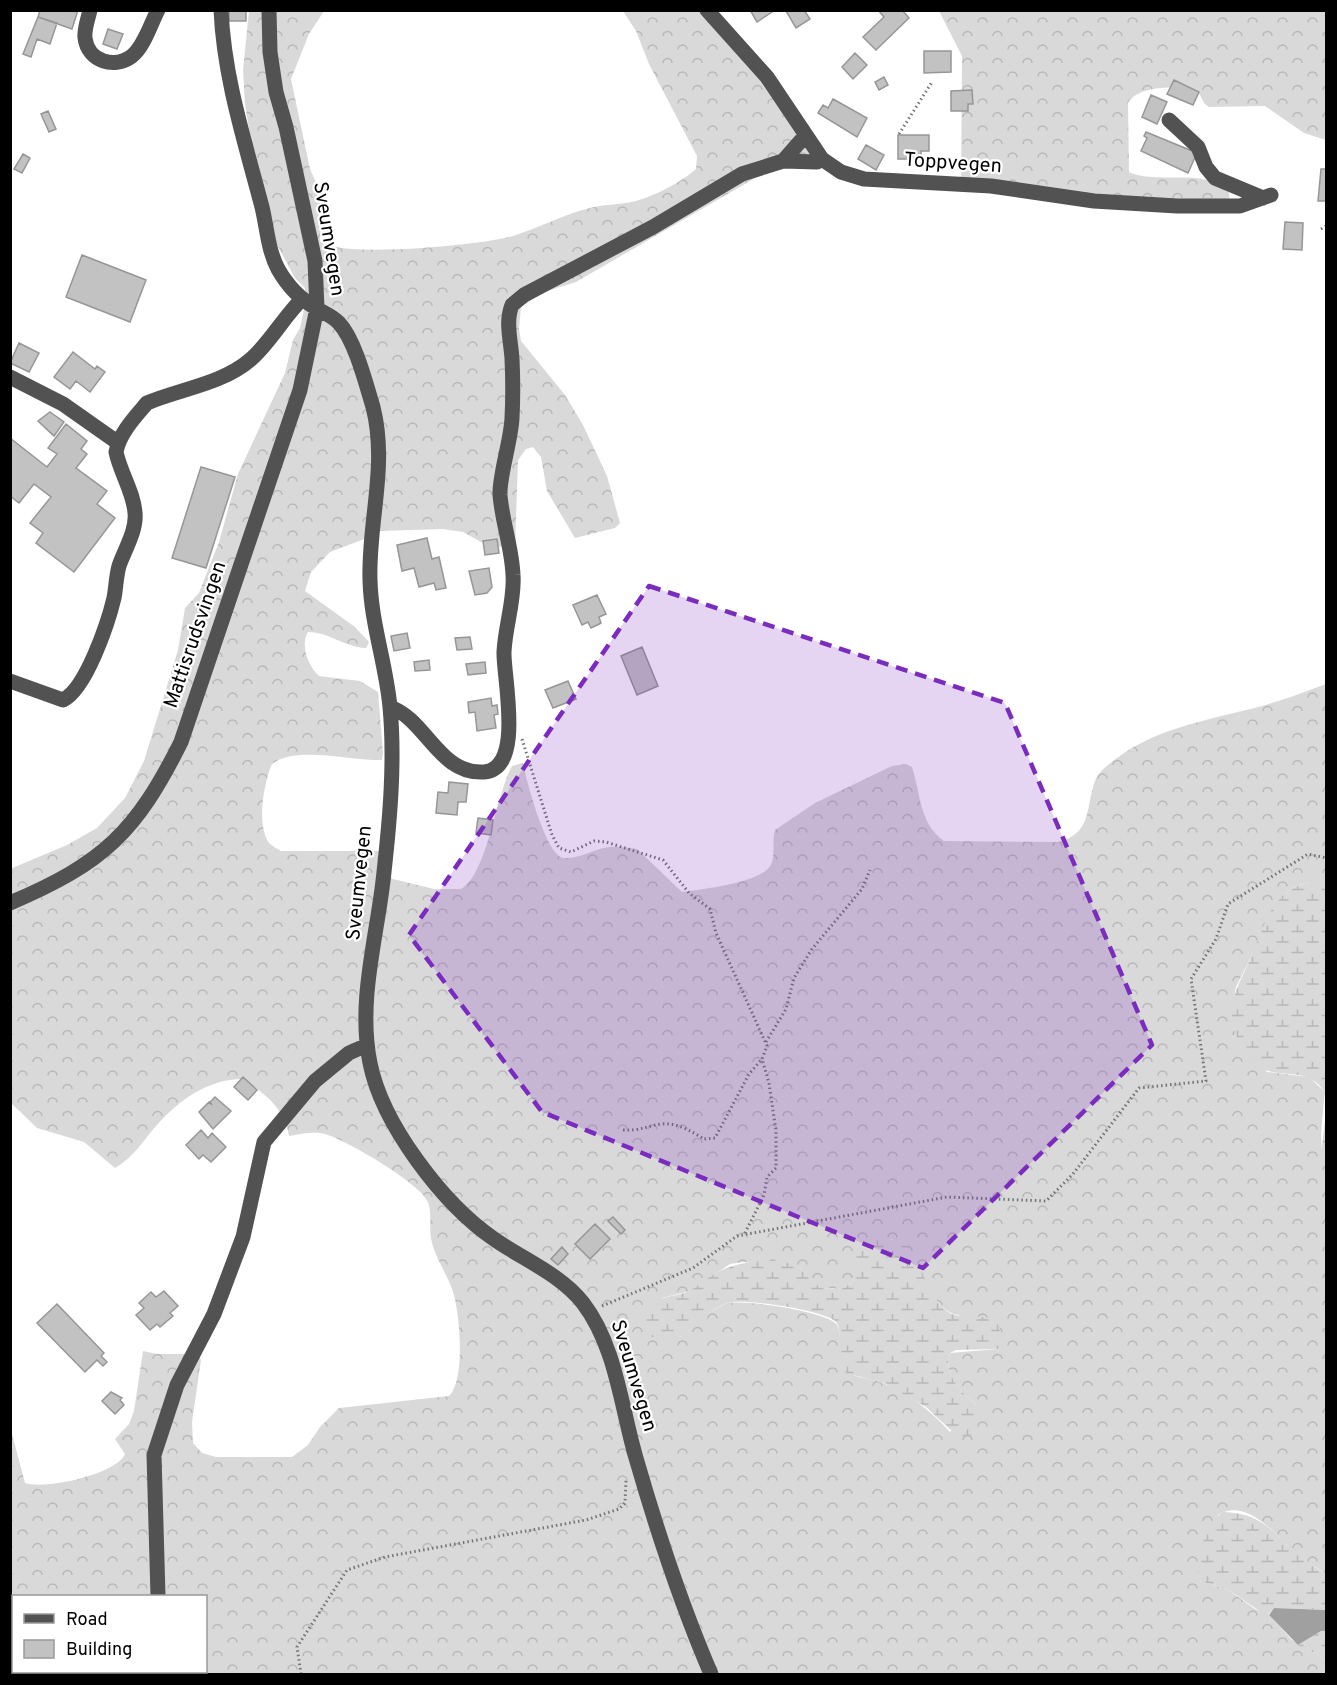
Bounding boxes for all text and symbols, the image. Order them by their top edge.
street label: Toppvegen [903,148,1003,180]
street label: Sveumvegen [306,180,350,298]
street label: Mattisrudsvingen [159,558,233,712]
street label: Sveumvegen [341,824,379,942]
street label: Sveumvegen [604,1317,662,1435]
legend [12,1595,207,1673]
text: Road [66,1609,108,1632]
text: Building [66,1639,132,1662]

